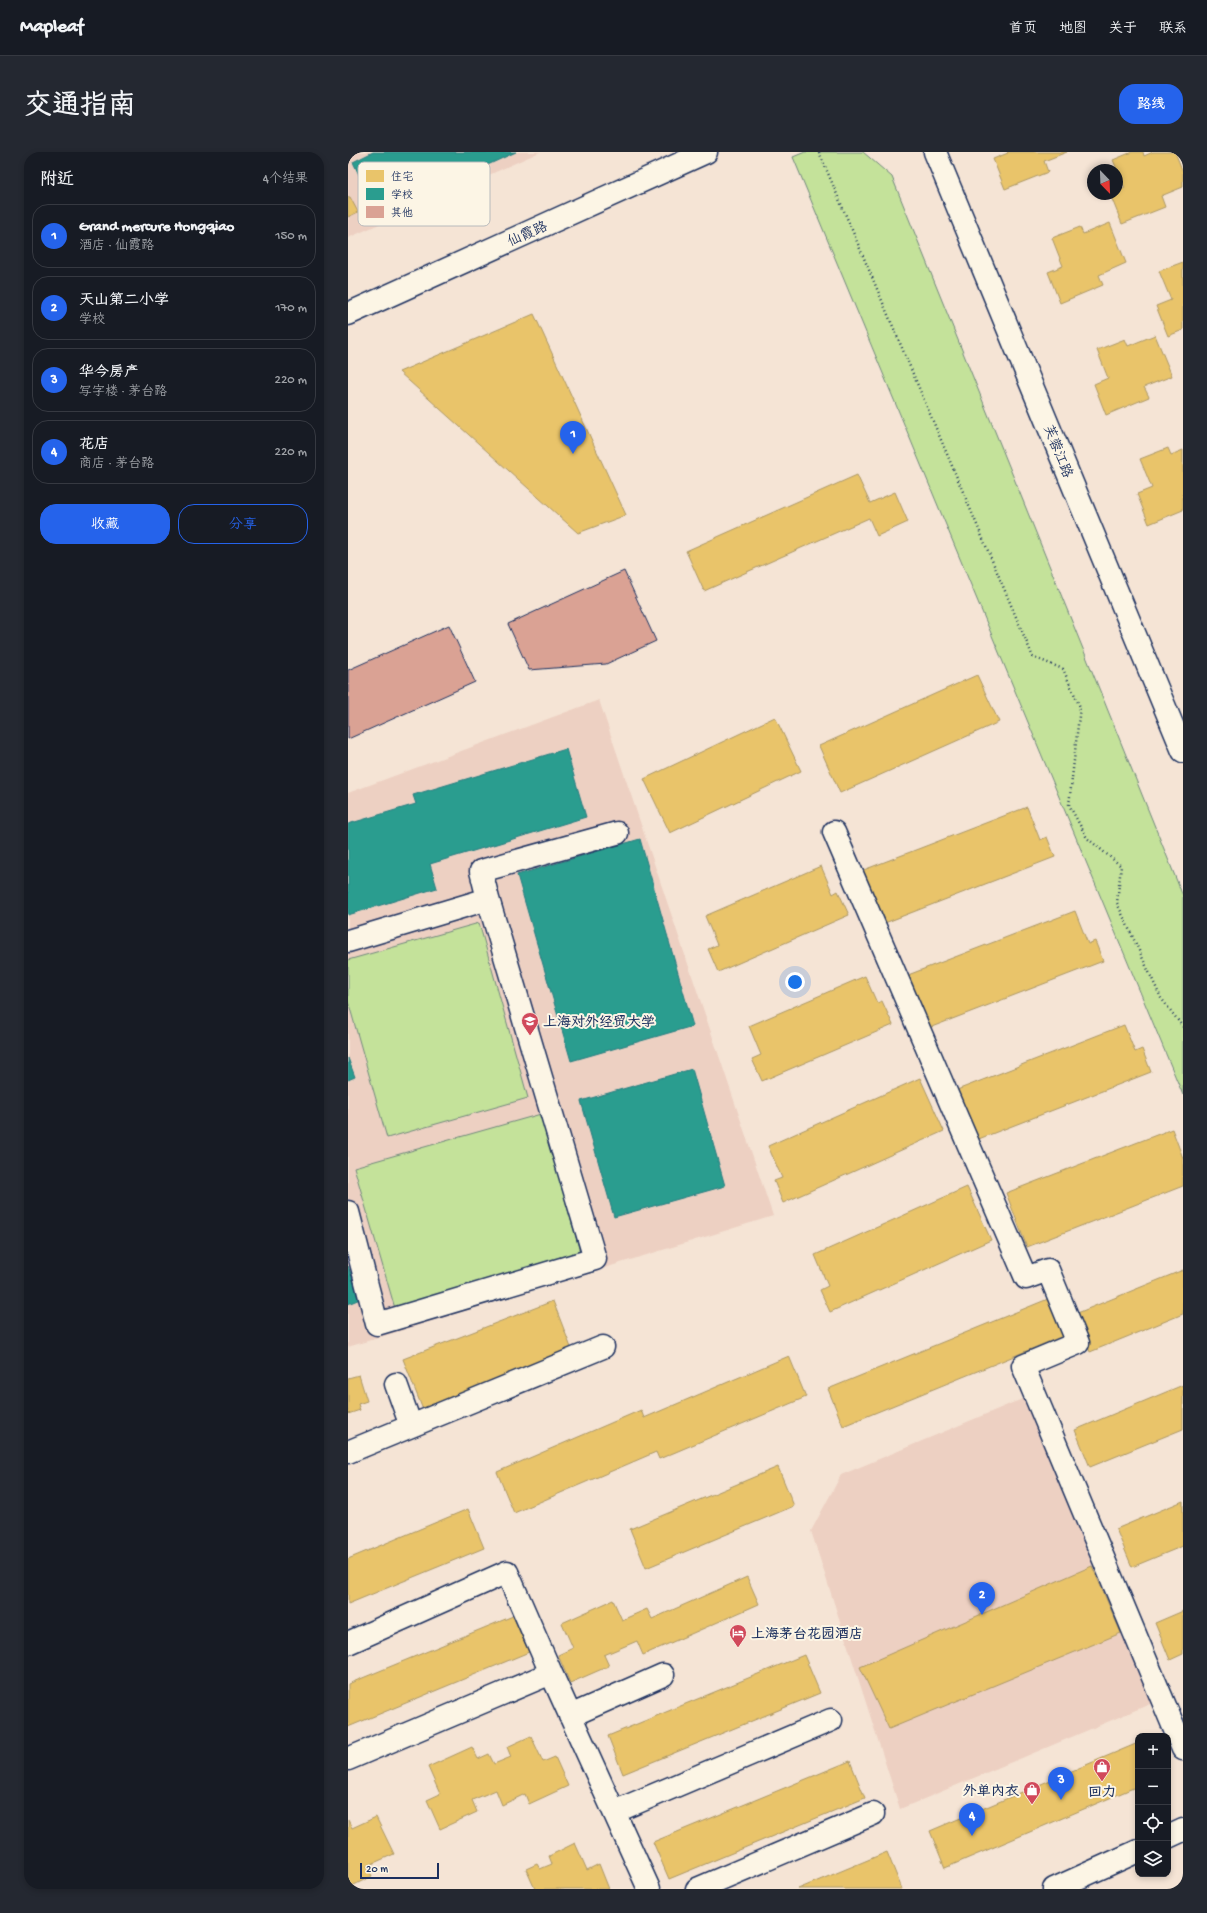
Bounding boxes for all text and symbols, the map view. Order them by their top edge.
text: Mapleaf [20,16,83,39]
text: 首页 [1009,21,1037,38]
text: 地图 [1059,21,1087,38]
text: 关于 [1109,21,1137,38]
text: 联系 [1159,21,1187,38]
button: 路线 [1119,84,1183,124]
text: 交通指南 [24,91,136,124]
legend [358,162,490,226]
north arrow [1087,164,1123,200]
text: 附近 [40,171,74,191]
text: 住宅 [391,171,413,184]
text: 4个结果 [263,172,308,187]
text: 学校 [391,188,413,202]
text: 其他 [391,206,413,220]
text: Grand mercure Hongqiao [79,218,234,236]
street label: 仙霞路 [505,218,551,252]
text: 1 [51,229,57,244]
text: 150 m [275,229,307,244]
text: 酒店 · 仙霞路 [79,239,154,254]
text: 天山第二小学 [79,292,169,310]
text: 2 [51,301,57,316]
text: 170 m [275,301,307,316]
text: 学校 [79,313,105,328]
text: 华今房产 [79,364,139,382]
text: 3 [51,373,57,388]
text: 220 m [275,373,307,388]
text: 写字楼 · 茅台路 [79,385,167,400]
pin: 1 [560,421,586,454]
street label: 芙蓉江路 [1038,422,1076,481]
text: 花店 [79,436,109,454]
text: 4 [51,445,57,460]
text: 220 m [275,445,307,460]
text: 商店 · 茅台路 [79,457,154,472]
button: 收藏 [40,504,170,544]
button: 分享 [178,504,308,544]
your location [785,972,805,992]
school or university icon: 上海对外经贸大学 [520,1011,540,1036]
place label: 上海对外经贸大学 [543,1015,655,1032]
pin: 2 [969,1582,995,1615]
hotel icon: 上海茅台花园酒店 [728,1623,748,1648]
place label: 上海茅台花园酒店 [751,1626,863,1644]
map controls [1135,1733,1171,1877]
button: + [1135,1733,1171,1769]
shop icon: 回力 [1092,1757,1112,1782]
pin: 3 [1048,1767,1074,1800]
button: − [1135,1769,1171,1805]
shop icon: 外单内衣 [1022,1780,1042,1805]
place label: 外单内衣 [963,1784,1019,1801]
place label: 回力 [1088,1785,1116,1802]
pin: 4 [959,1803,985,1836]
button: locate [1135,1805,1171,1841]
button: layers [1135,1841,1171,1877]
scale bar [360,1861,439,1880]
text: 20 m [366,1864,388,1876]

